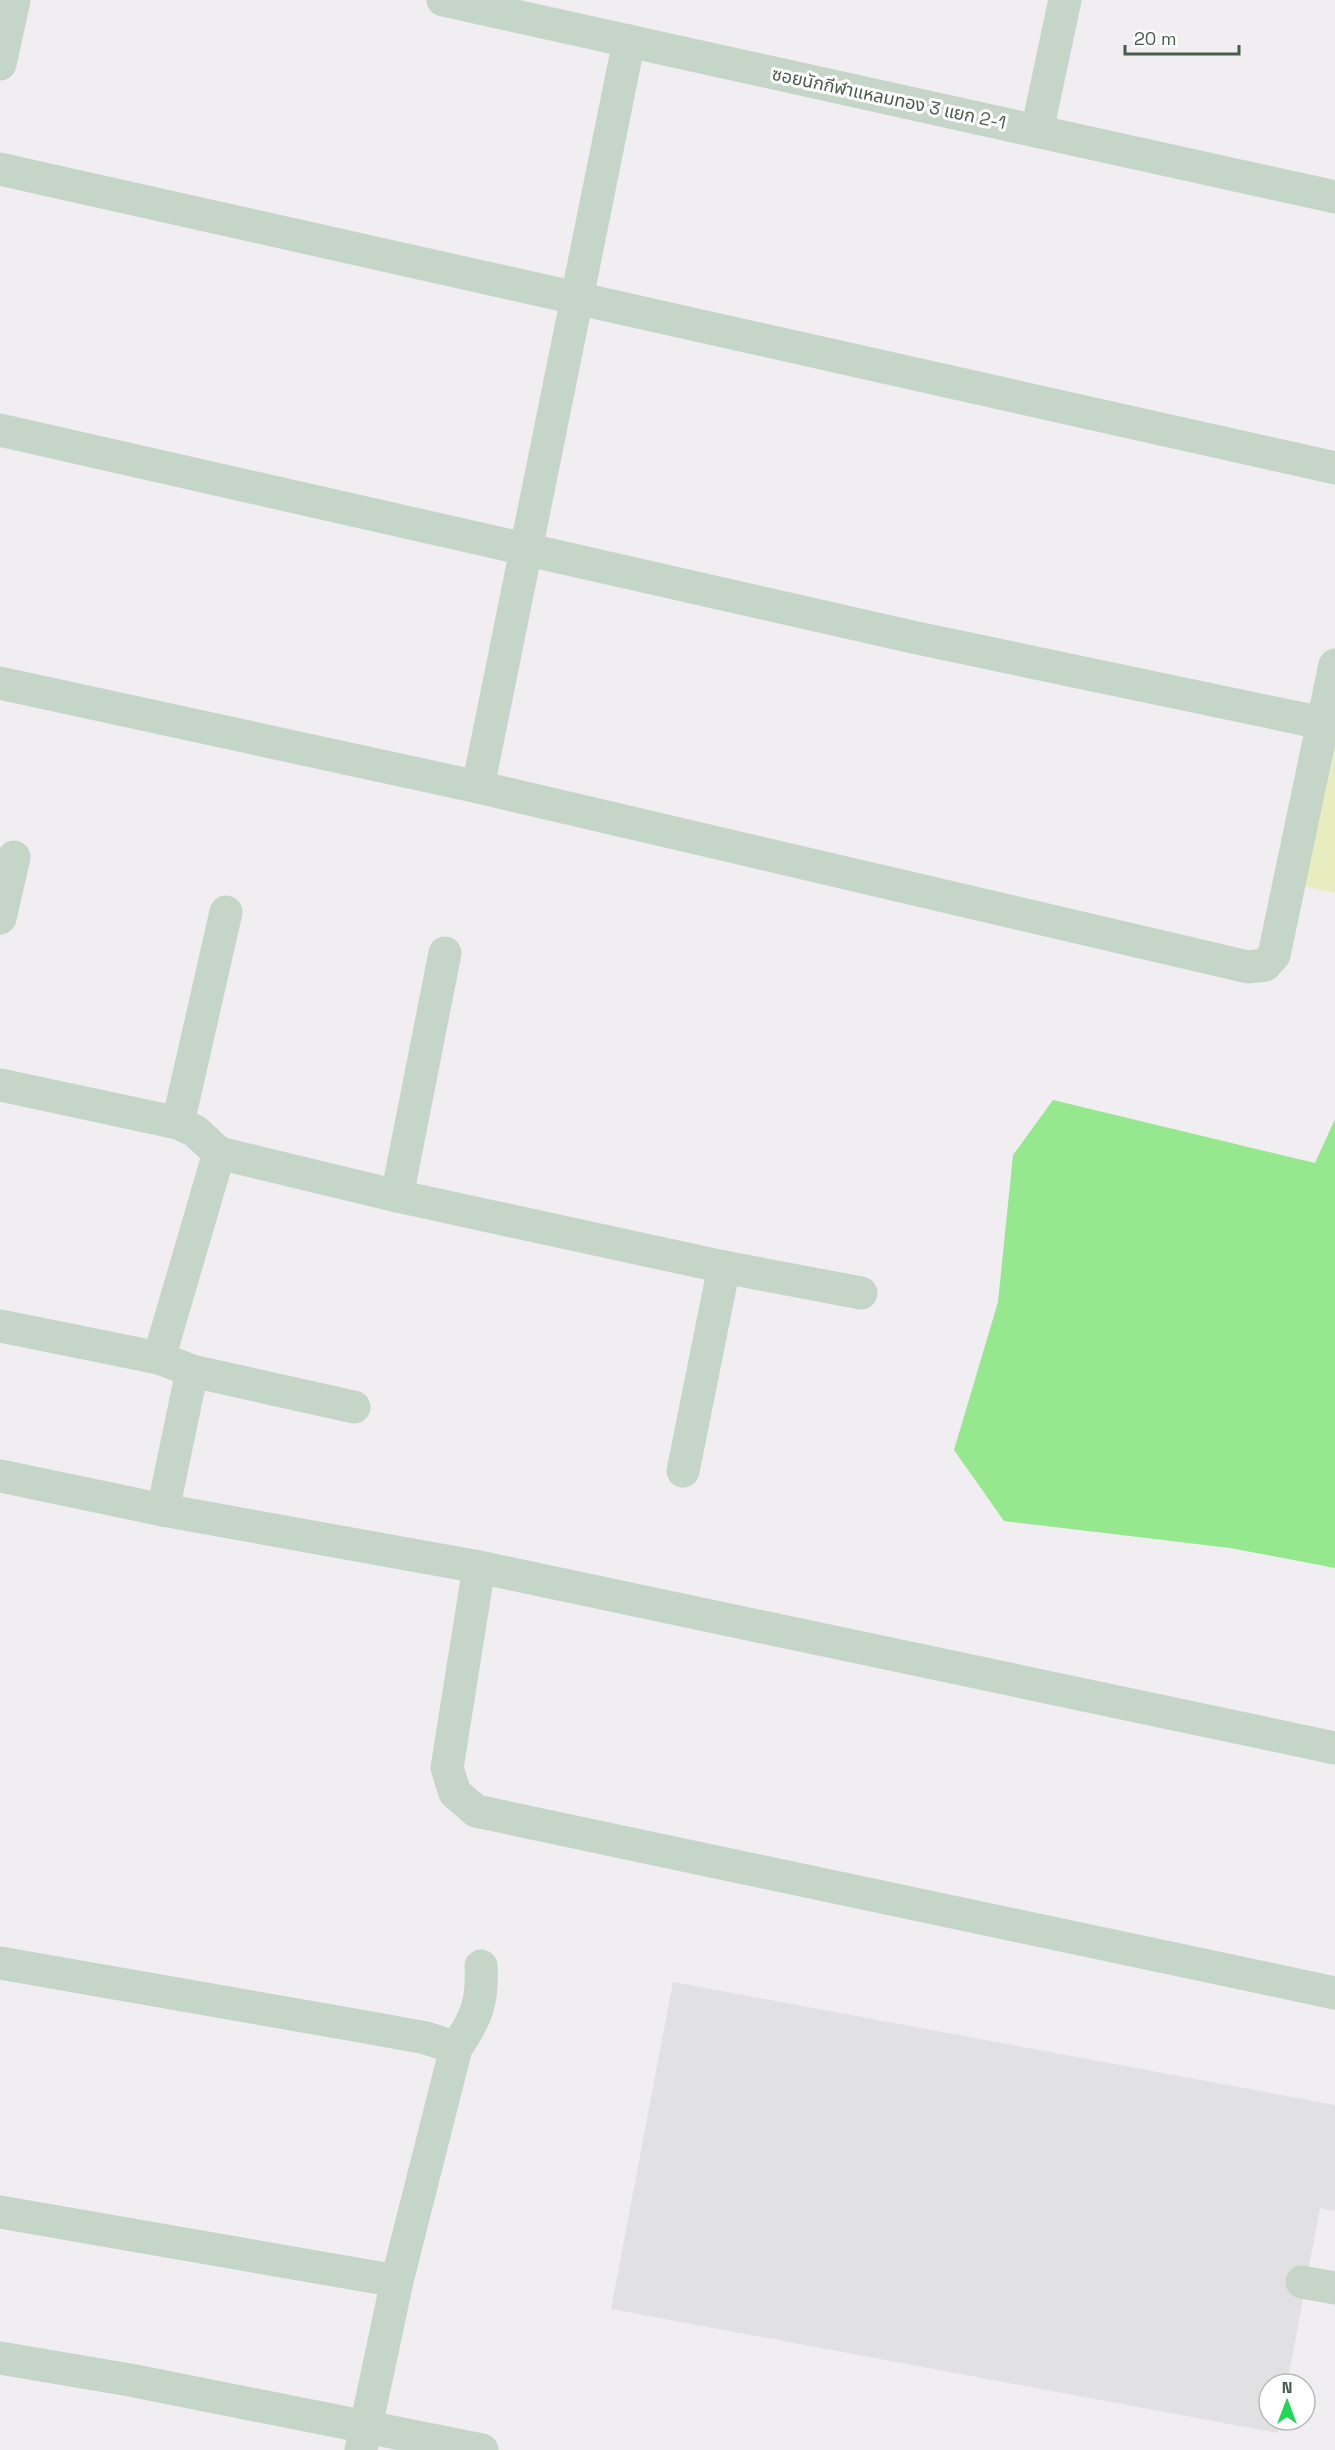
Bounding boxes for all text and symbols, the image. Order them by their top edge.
scale bar [1125,18,1239,56]
text: 20 m [1134,27,1177,50]
street label: ซอยนักกีฬาแหลมทอง 3 แยก 2-1 [770,62,1008,134]
north arrow [1257,2372,1317,2432]
text: N [1282,2377,1292,2398]

